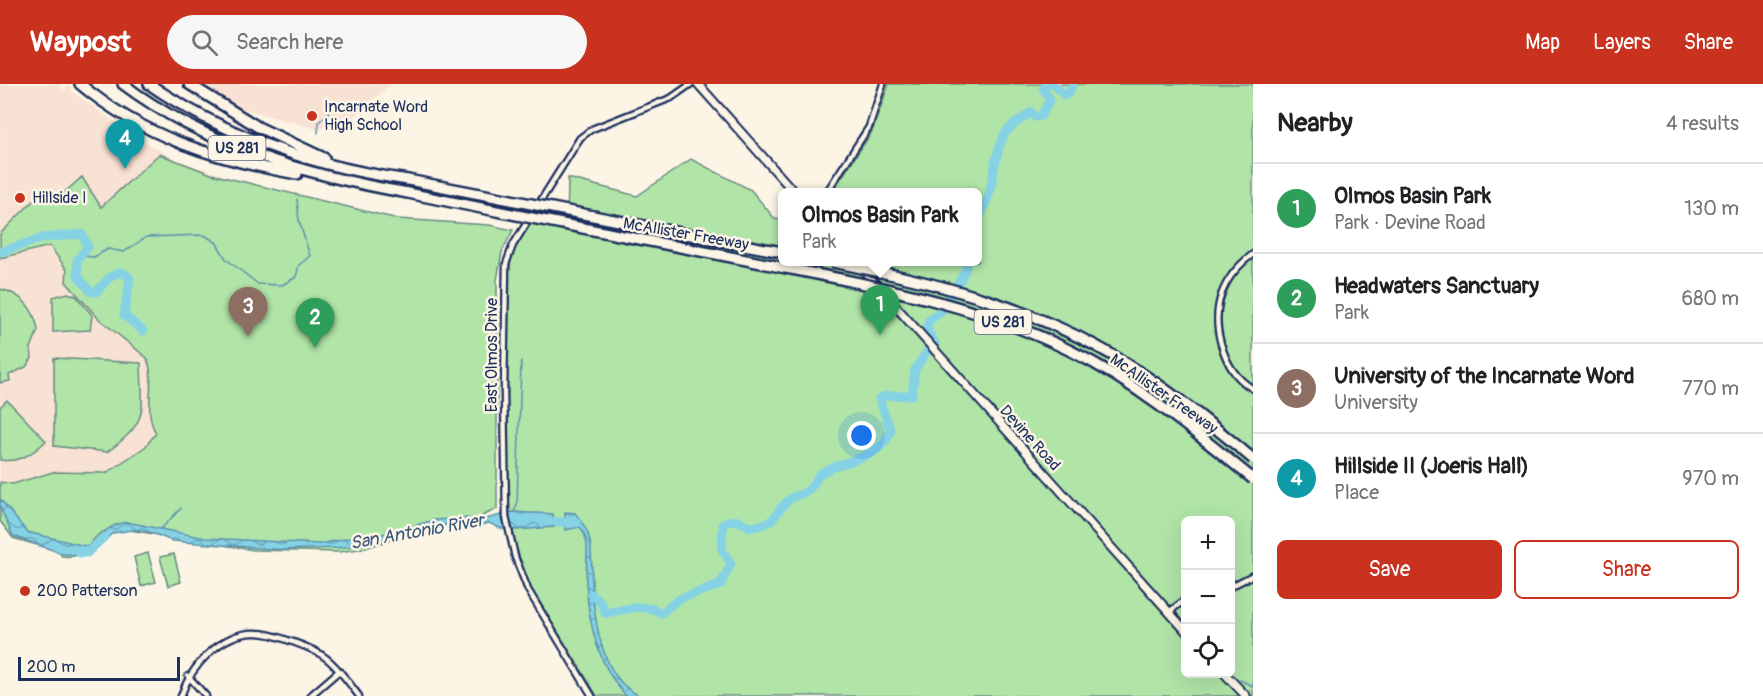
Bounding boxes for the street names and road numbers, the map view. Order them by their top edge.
road number: US 281 [208,136,266,160]
street label: McAllister Freeway [622,213,750,255]
street label: East Olmos Drive [482,298,502,412]
road number: US 281 [974,310,1032,334]
street label: McAllister Freeway [1106,349,1222,439]
street label: Devine Road [995,401,1065,475]

